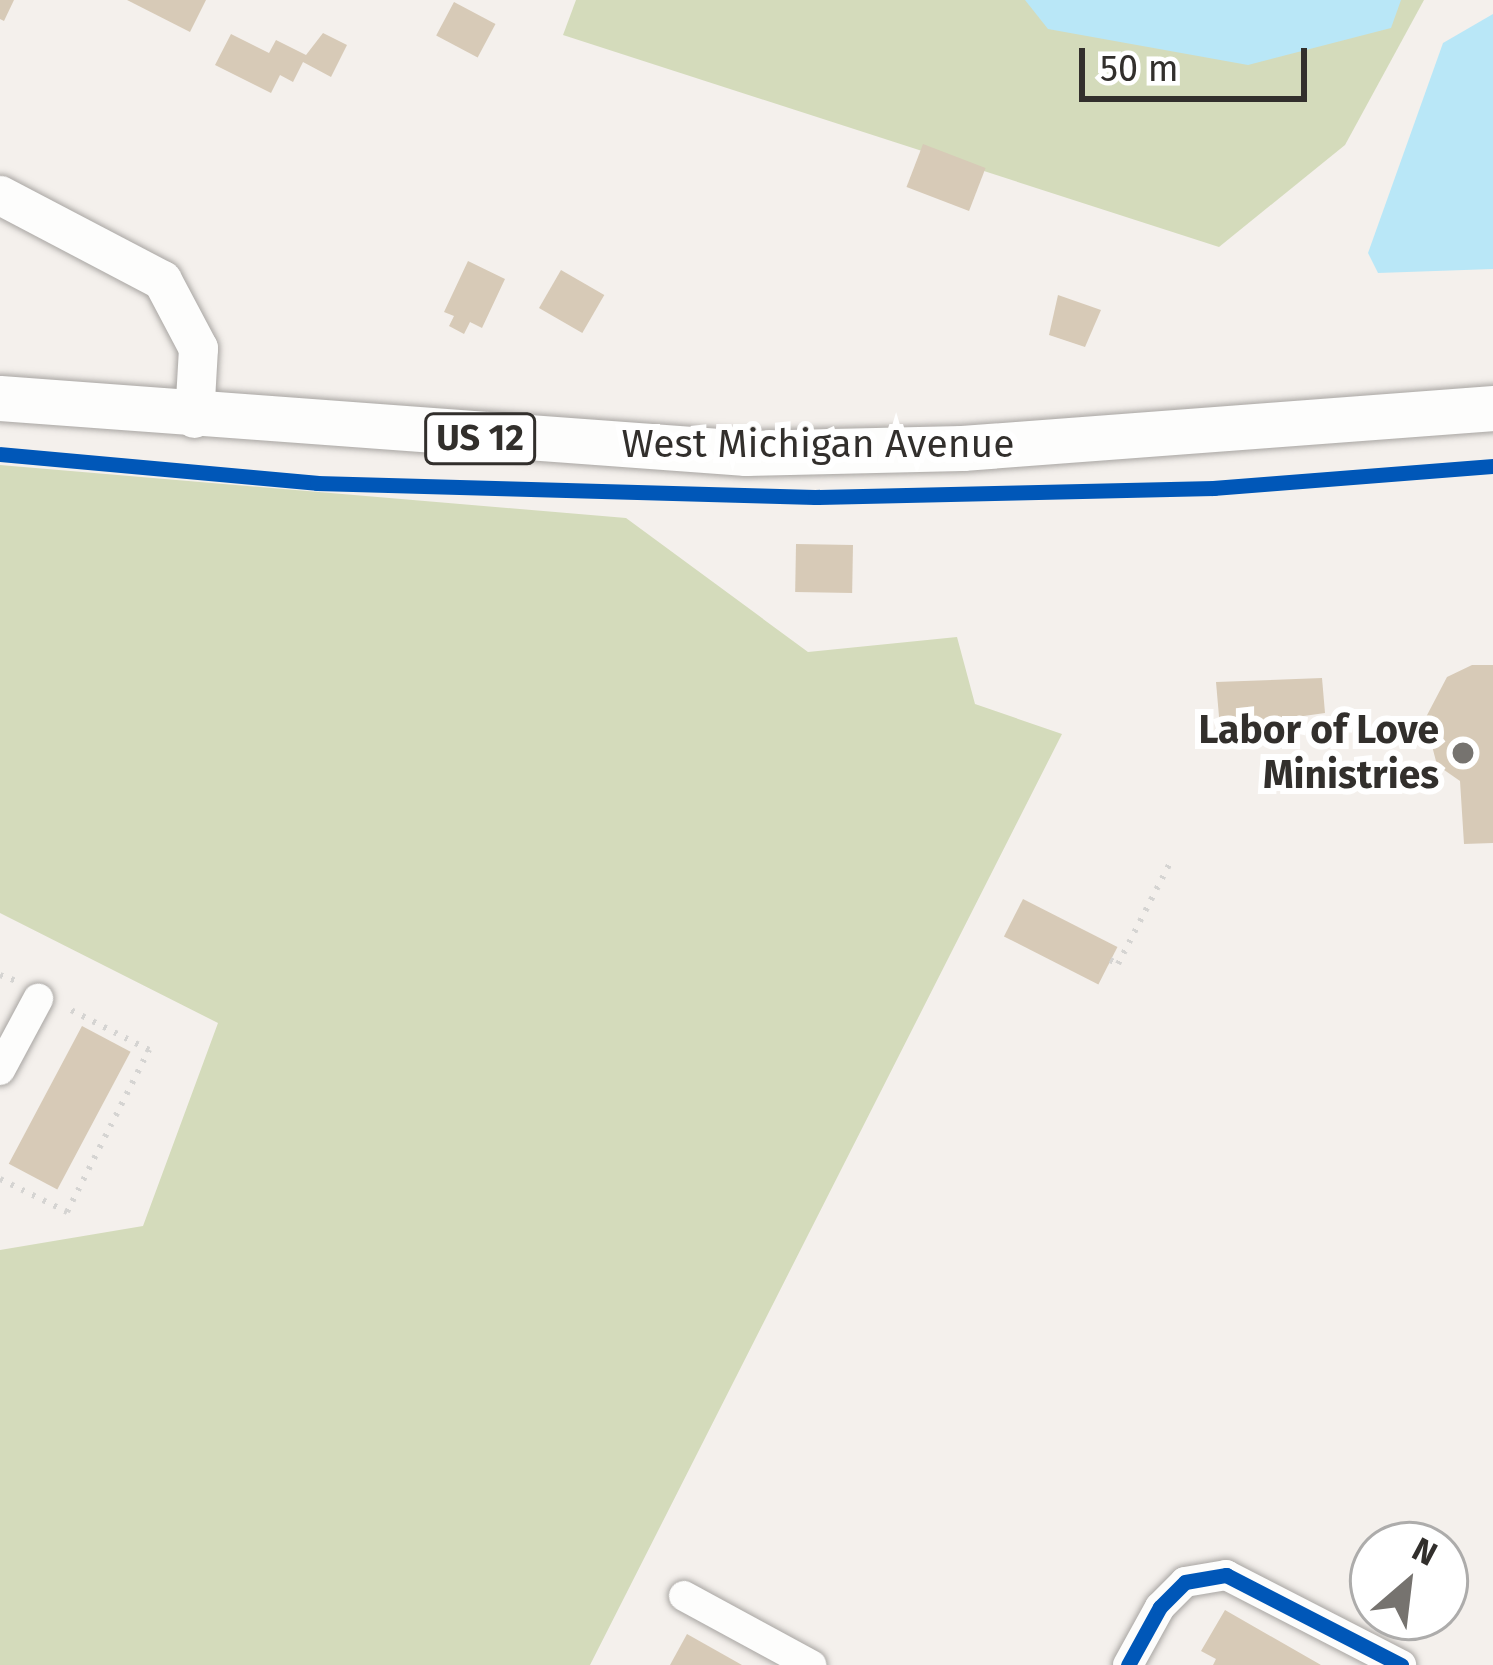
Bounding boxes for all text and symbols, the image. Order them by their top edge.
scale bar [1085,24,1313,98]
text: 50 m [1100,47,1179,91]
road number: US 12 [423,409,537,469]
street label: West Michigan Avenue [622,421,1014,467]
place label: Labor of Love Ministries [1198,708,1439,799]
marker: Labor of Love Ministries [1450,740,1476,766]
north arrow [1349,1521,1469,1641]
text: N [1405,1529,1444,1575]

